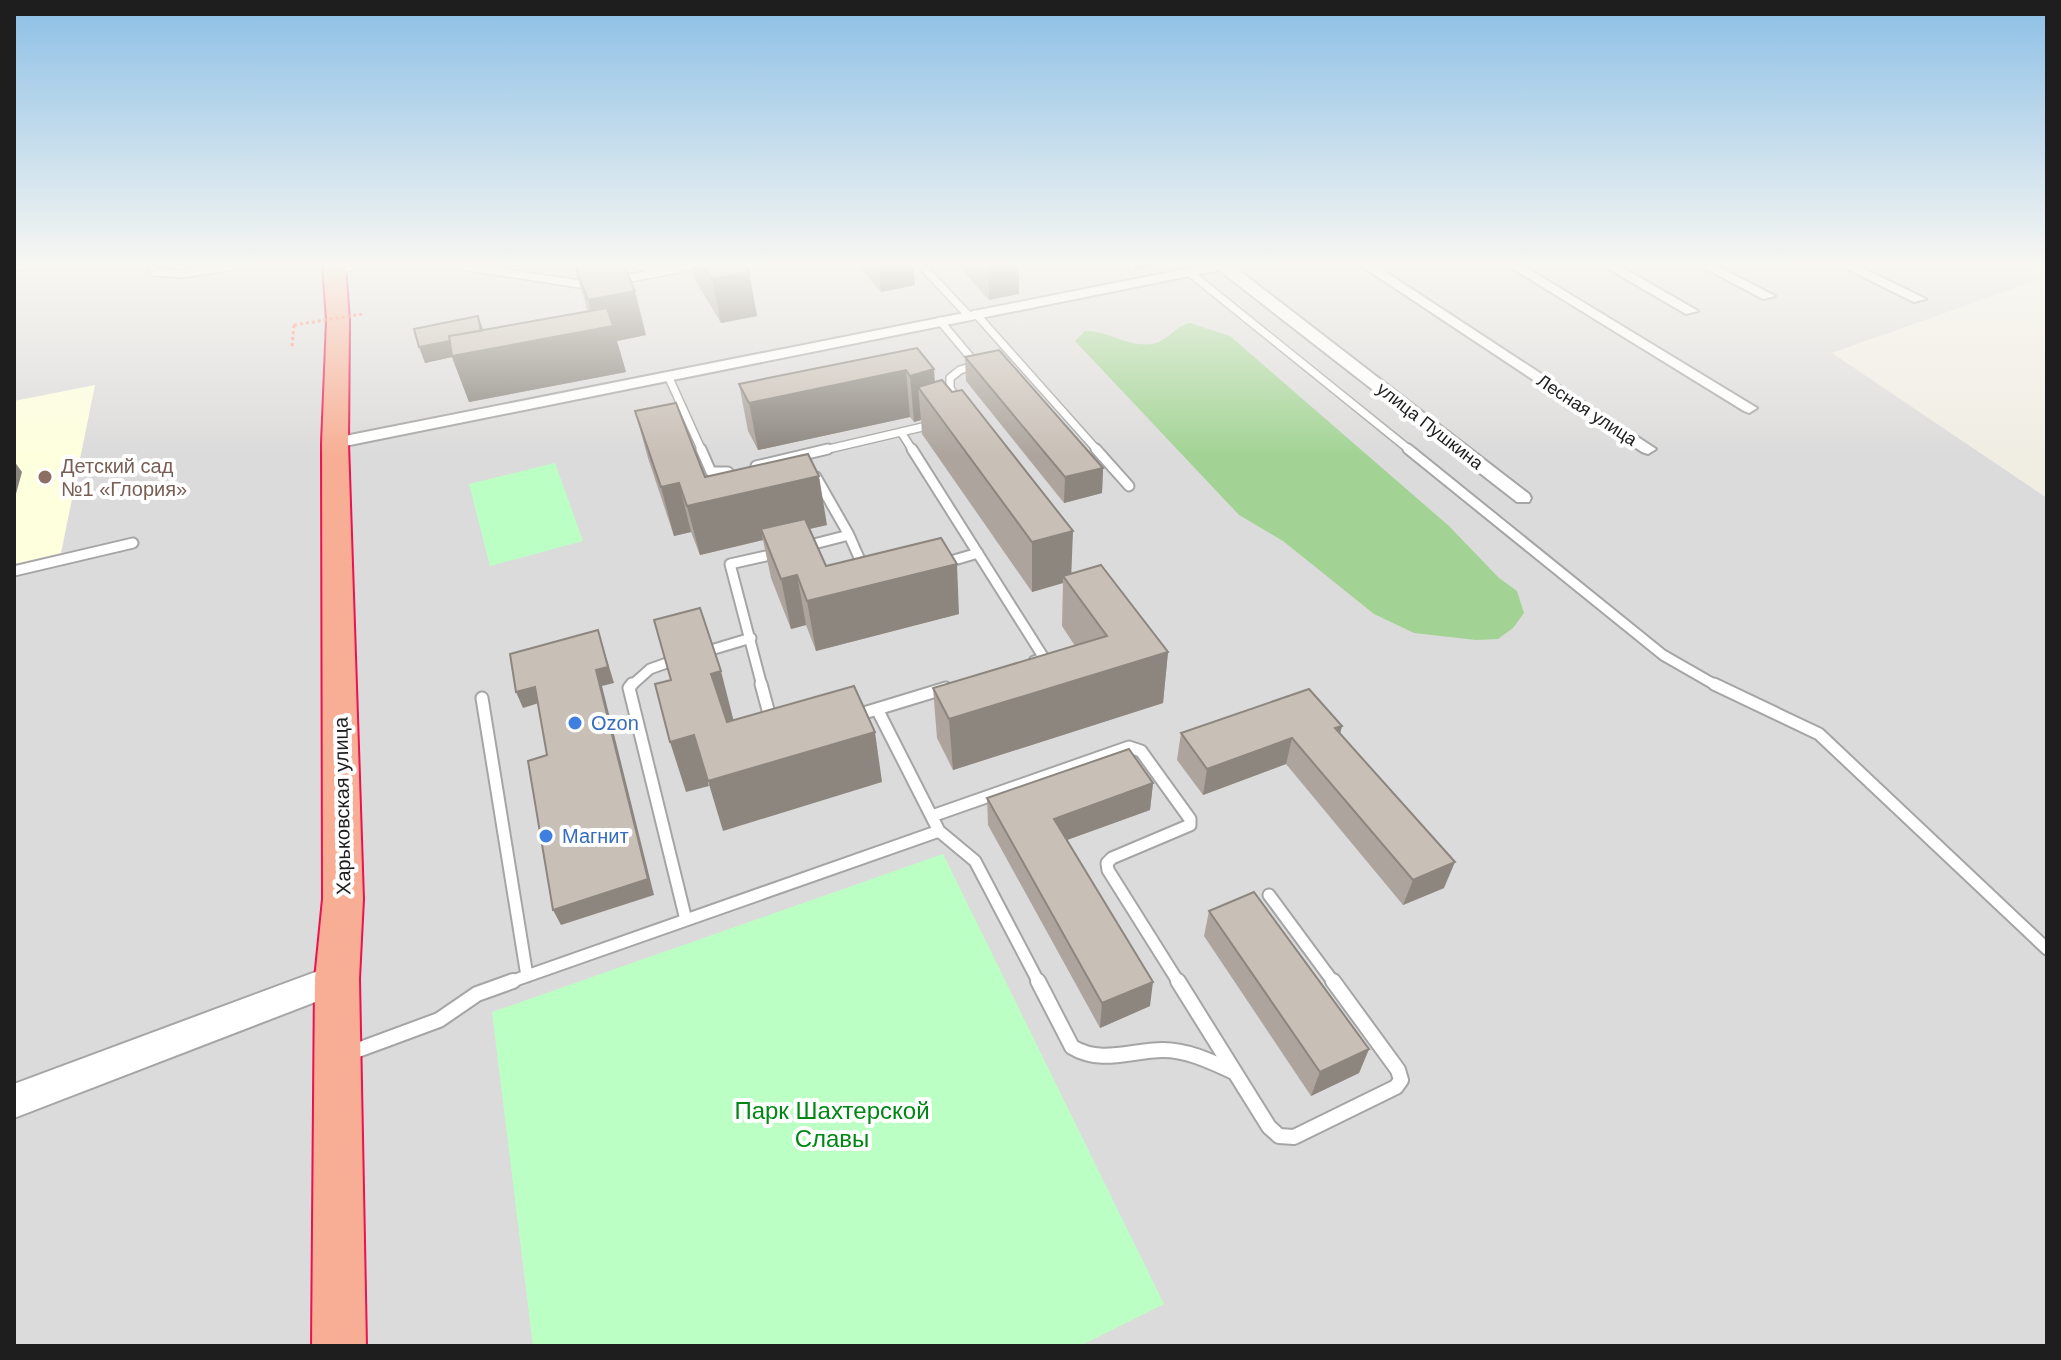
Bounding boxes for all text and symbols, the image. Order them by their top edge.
street label: Лесная улица [1533,370,1641,450]
street label: улица Пушкина [1373,378,1488,474]
place label: Детский сад №1 «Глория» [61,455,187,500]
marker: Детский сад №1 «Глория» [36,468,54,486]
place label: Ozon [591,712,639,734]
marker: Ozon [566,714,584,732]
street label: Харьковская улица [329,716,355,895]
place label: Магнит [562,825,629,847]
marker: Магнит [537,827,555,845]
park label: Парк Шахтерской Славы [734,1097,930,1152]

